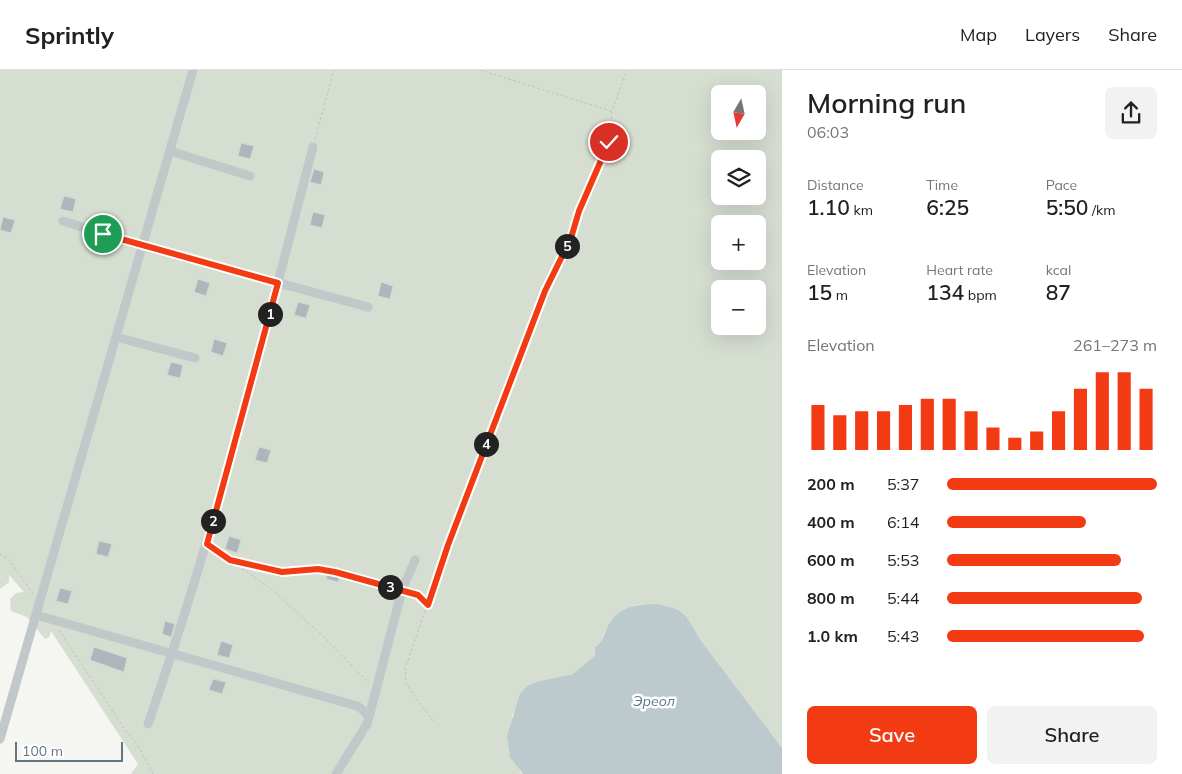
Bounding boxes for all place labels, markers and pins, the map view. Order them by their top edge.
pin [588,121,630,163]
pin [82,213,124,255]
pin: 5 [554,234,580,258]
pin: 1 [258,302,282,326]
pin: 4 [474,432,498,456]
pin: 2 [200,508,226,534]
pin: 3 [378,574,402,600]

